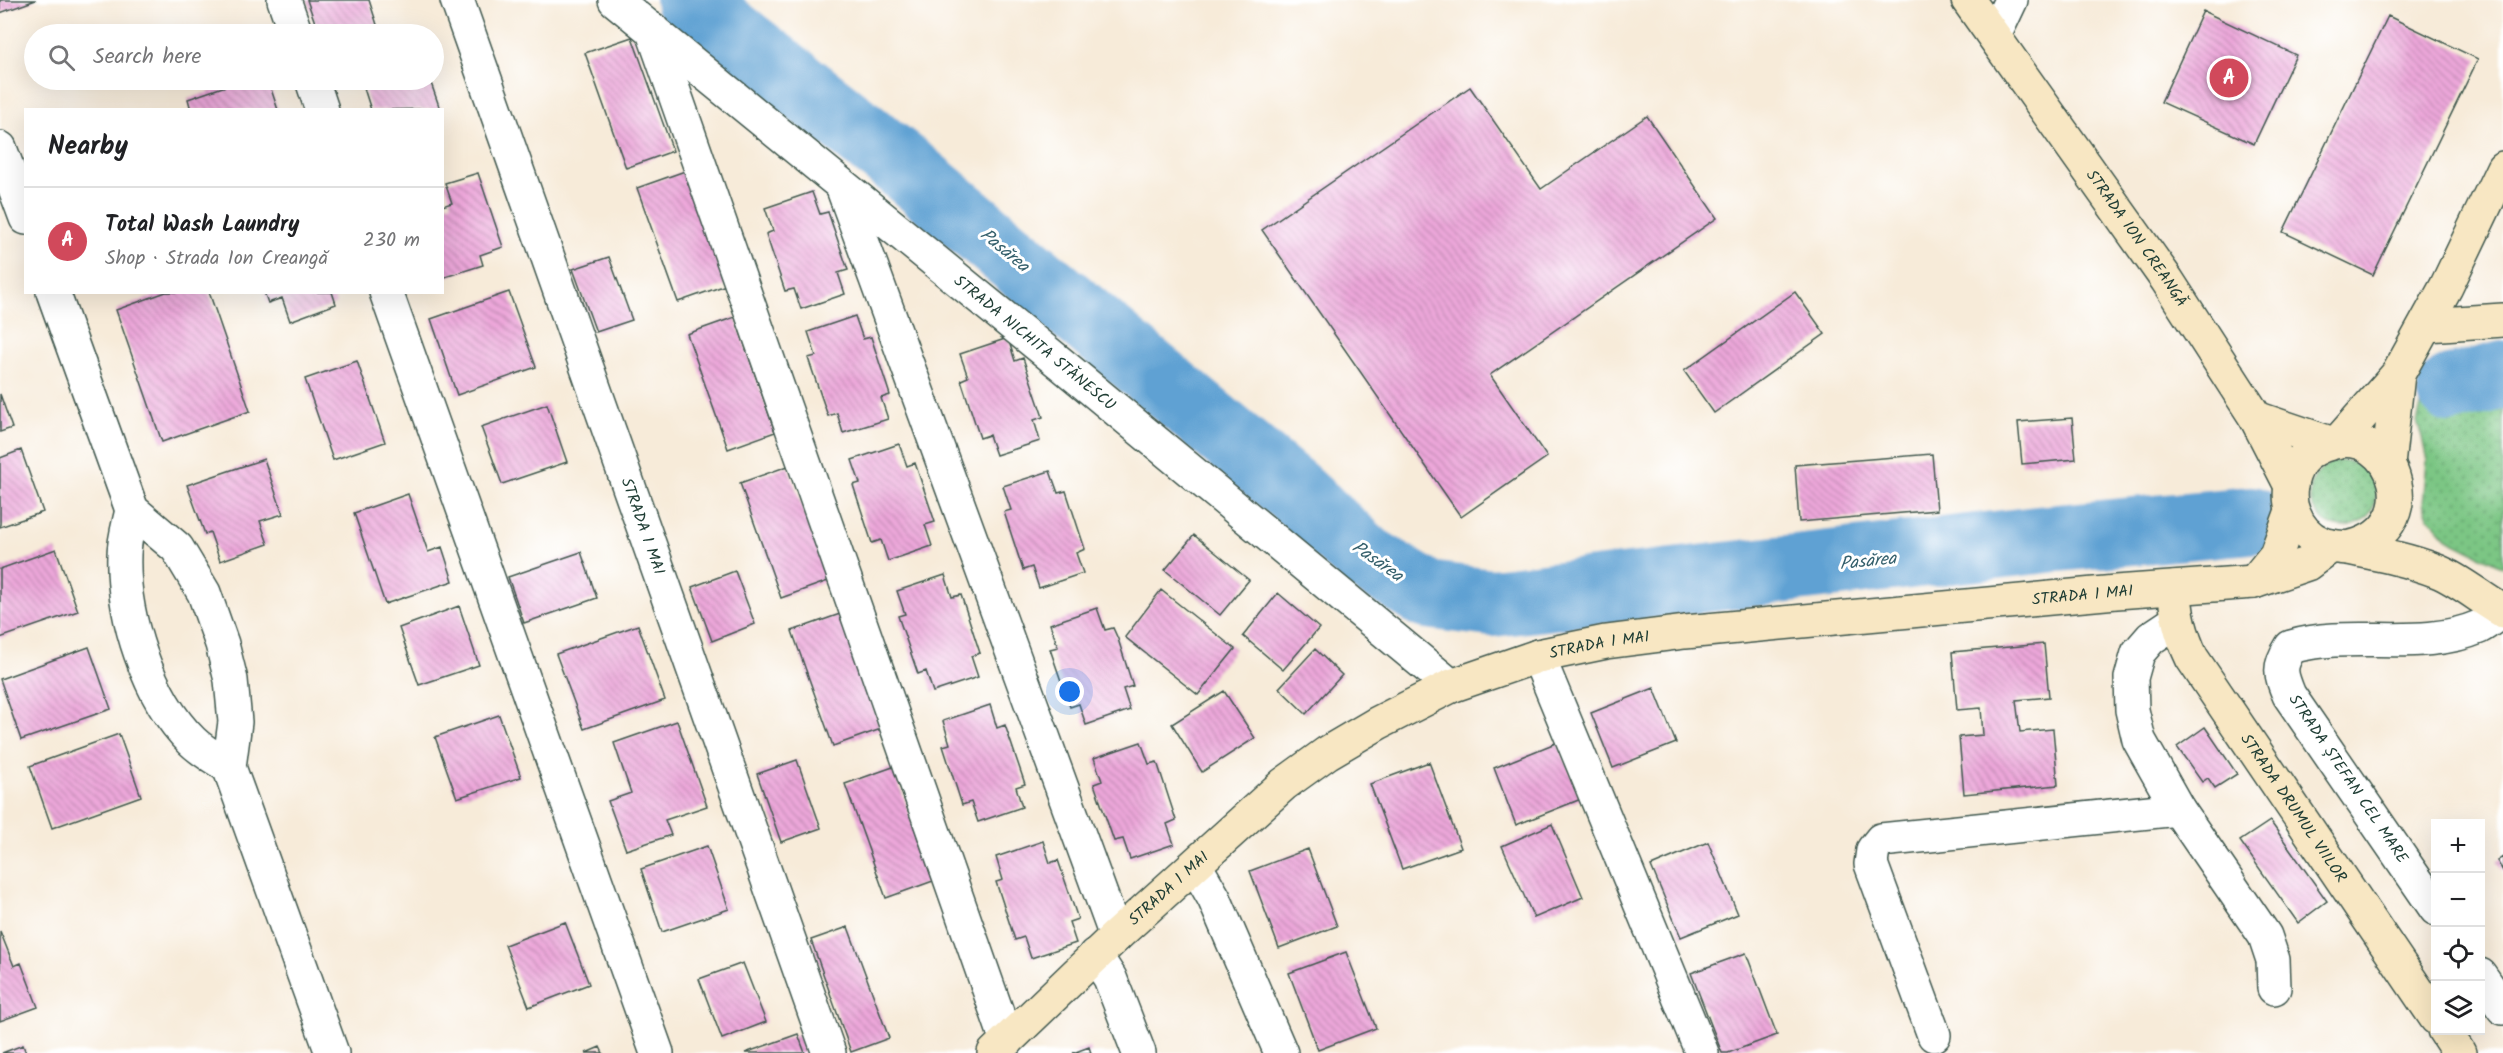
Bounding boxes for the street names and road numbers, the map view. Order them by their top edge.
street label: STRADA ION CREANGĂ [2080,164,2194,312]
street label: STRADA NICHITA STĂNESCU [948,269,1122,417]
street label: STRADA 1 MAI [614,474,672,578]
street label: STRADA 1 MAI [2031,578,2134,612]
street label: STRADA 1 MAI [1547,624,1651,666]
street label: STRADA ȘTEFAN CEL MARE [2282,689,2415,869]
street label: STRADA DRUMUL VIILOR [2234,728,2353,888]
street label: STRADA 1 MAI [1123,845,1215,932]

